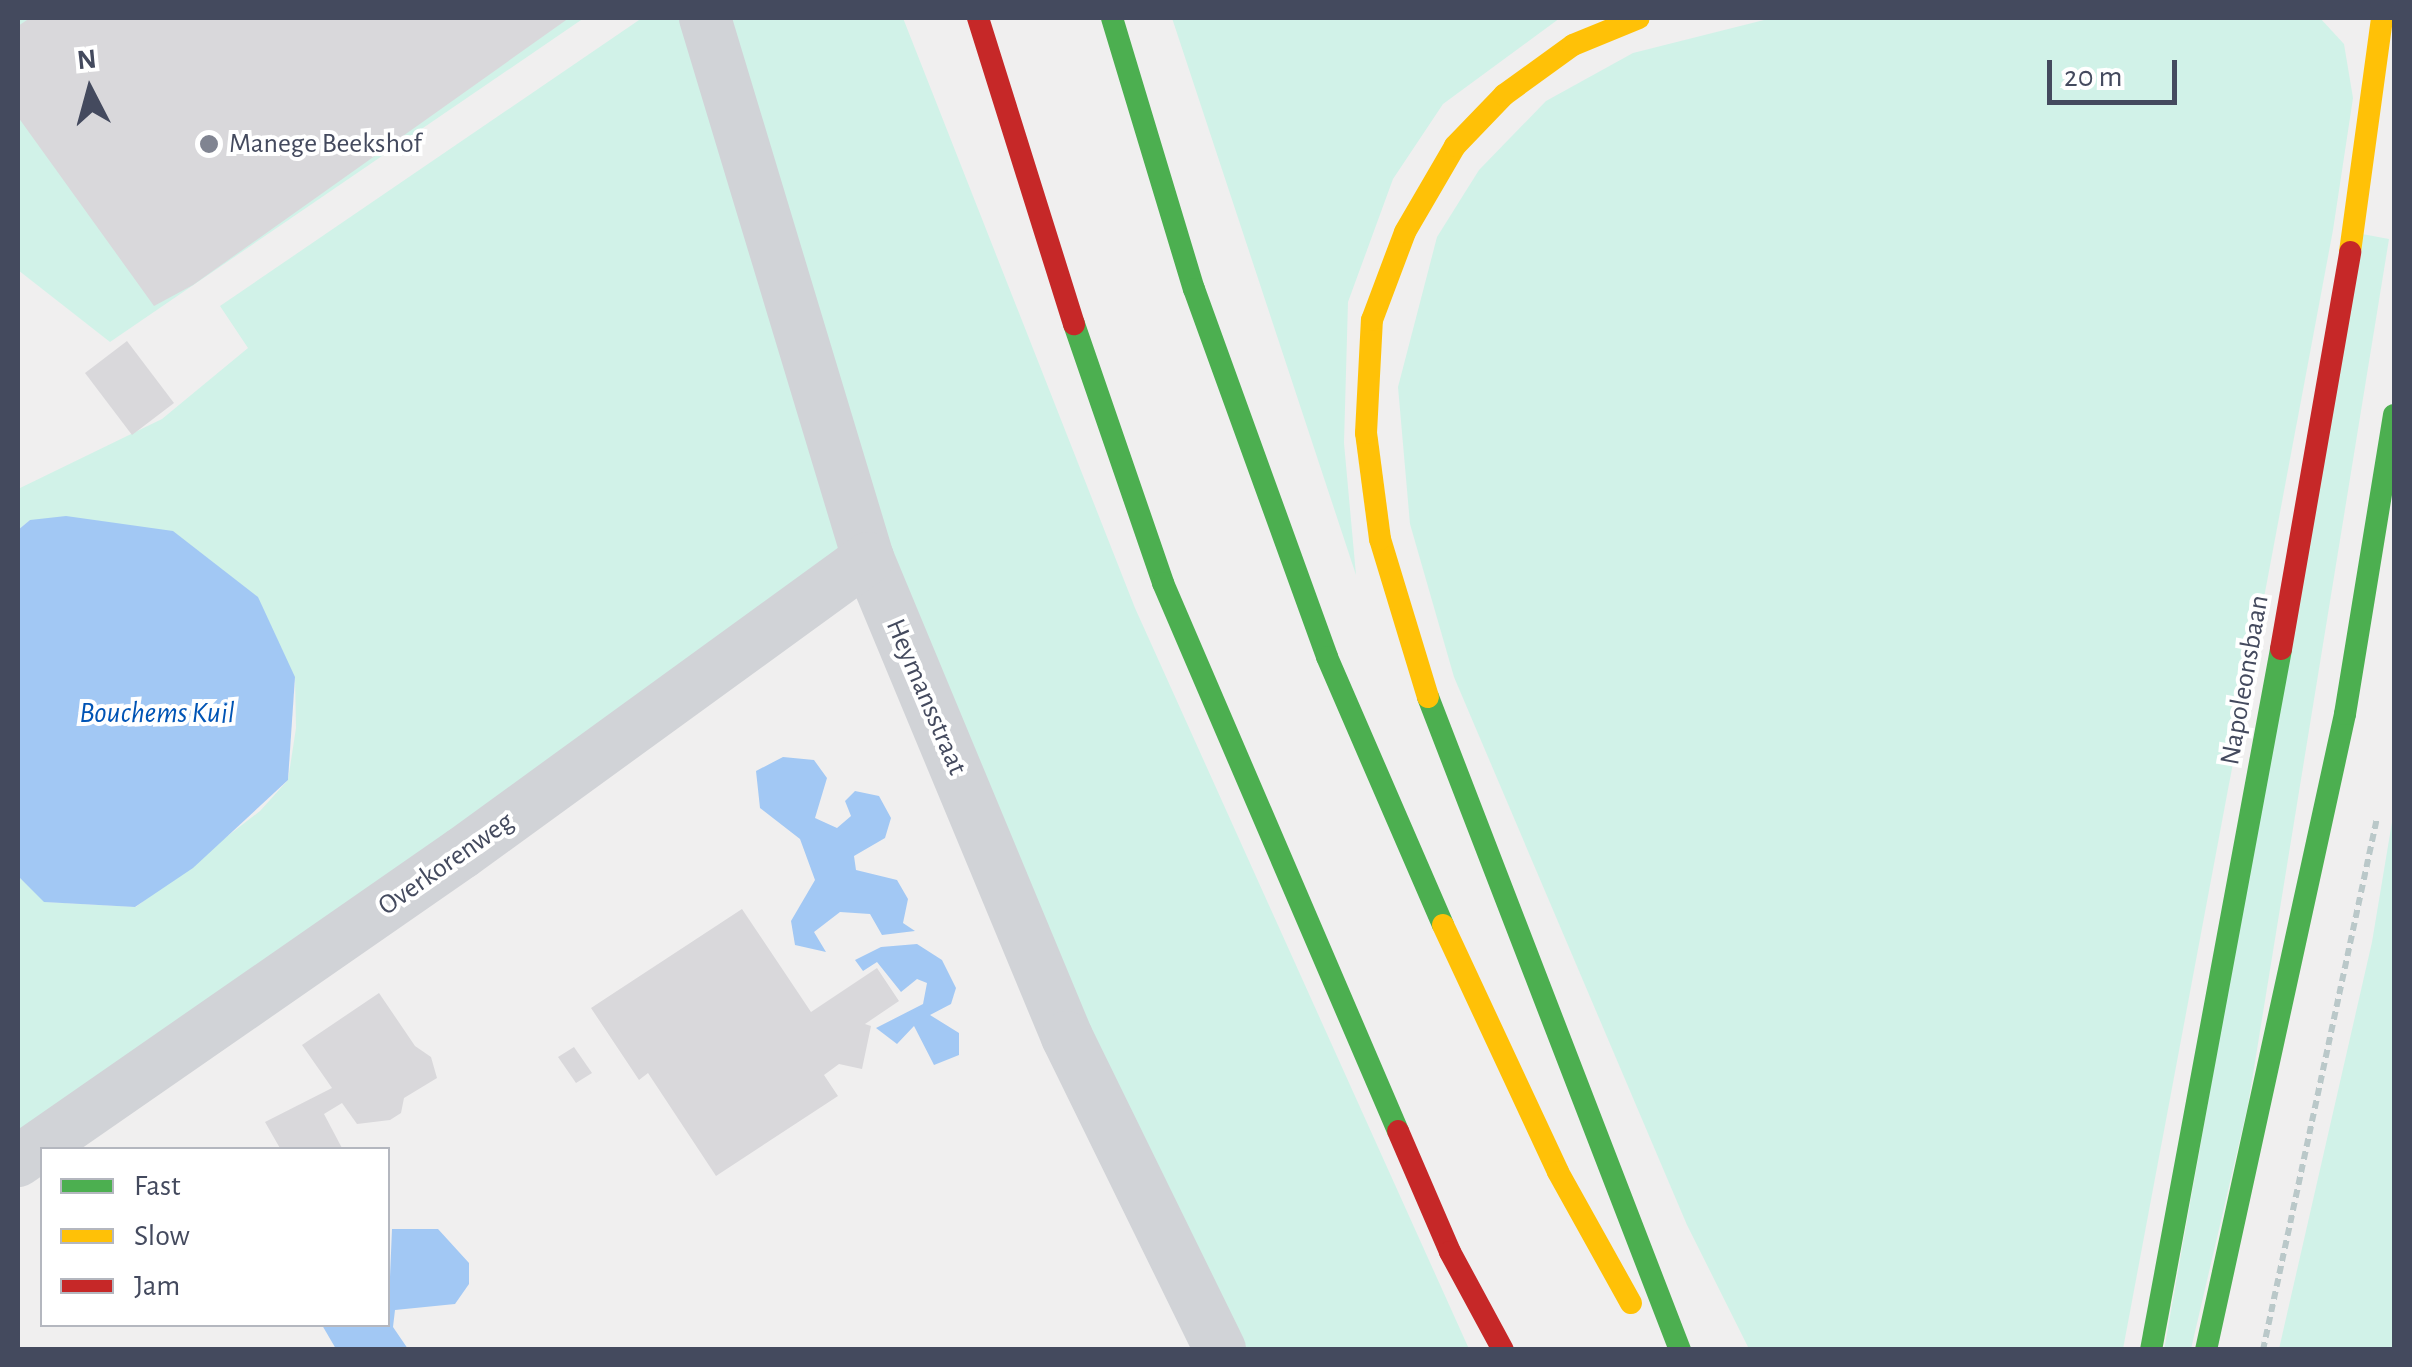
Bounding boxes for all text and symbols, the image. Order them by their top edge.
north arrow [40,40,140,140]
scale bar [2052,40,2182,102]
text: N [76,45,98,75]
text: 20 m [2064,62,2122,92]
place label: Manege Beekshof [229,127,422,161]
marker: Manege Beekshof [198,133,220,155]
street label: Napoleonsbaan [2214,592,2276,768]
street label: Heymansstraat [878,614,974,780]
water label: Bouchems Kuil [79,695,235,731]
street label: Overkorenweg [372,805,520,923]
legend [40,1147,390,1327]
text: Fast [134,1171,181,1201]
text: Slow [134,1221,190,1251]
text: Jam [134,1271,180,1301]

